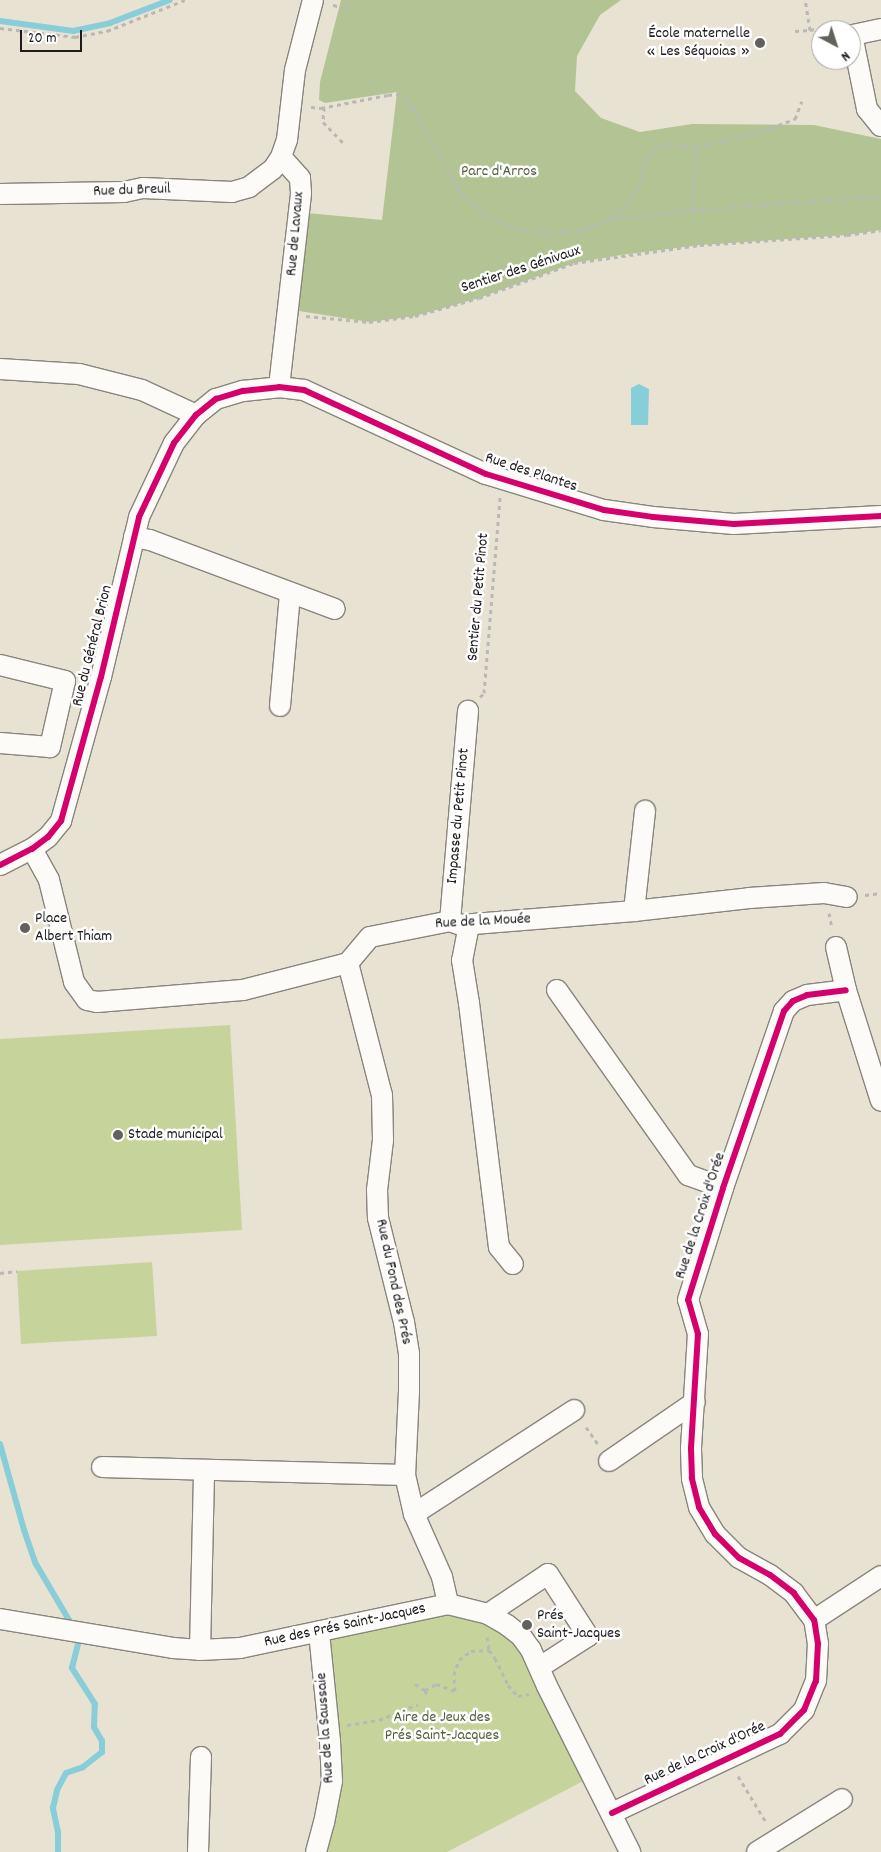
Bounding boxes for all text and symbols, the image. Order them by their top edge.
scale bar [22,20,85,52]
north arrow [811,20,861,70]
place label: École maternelle « Les Séquoias » [646,24,750,62]
text: 20 m [28,28,56,50]
marker: École maternelle « Les Séquoias » [754,37,766,49]
text: N [836,46,854,66]
park label: Parc d'Arros [461,162,537,182]
street label: Rue du Breuil [93,180,171,202]
street label: Rue de Lavaux [283,191,309,277]
street label: Sentier des Génivaux [459,242,583,298]
street label: Rue des Plantes [482,449,580,497]
street label: Sentier du Petit Pinot [464,532,494,662]
street label: Rue du Général Brion [69,583,117,709]
street label: Impasse du Petit Pinot [443,747,475,885]
place label: Place Albert Thiam [35,909,112,947]
street label: Rue de la Mouée [435,910,531,934]
marker: Place Albert Thiam [19,922,31,934]
place label: Stade municipal [128,1125,223,1145]
marker: Stade municipal [112,1129,124,1141]
street label: Rue de la Croix d'Orée [672,1150,730,1282]
street label: Rue du Fond des Prés [370,1217,416,1347]
street label: Rue des Prés Saint-Jacques [262,1599,428,1653]
place label: Prés Saint-Jacques [537,1606,621,1644]
marker: Prés Saint-Jacques [521,1619,533,1631]
street label: Rue de la Saussaie [313,1672,339,1784]
park label: Aire de Jeux des Prés Saint-Jacques [385,1708,499,1746]
street label: Rue de la Croix d'Orée [641,1717,769,1791]

